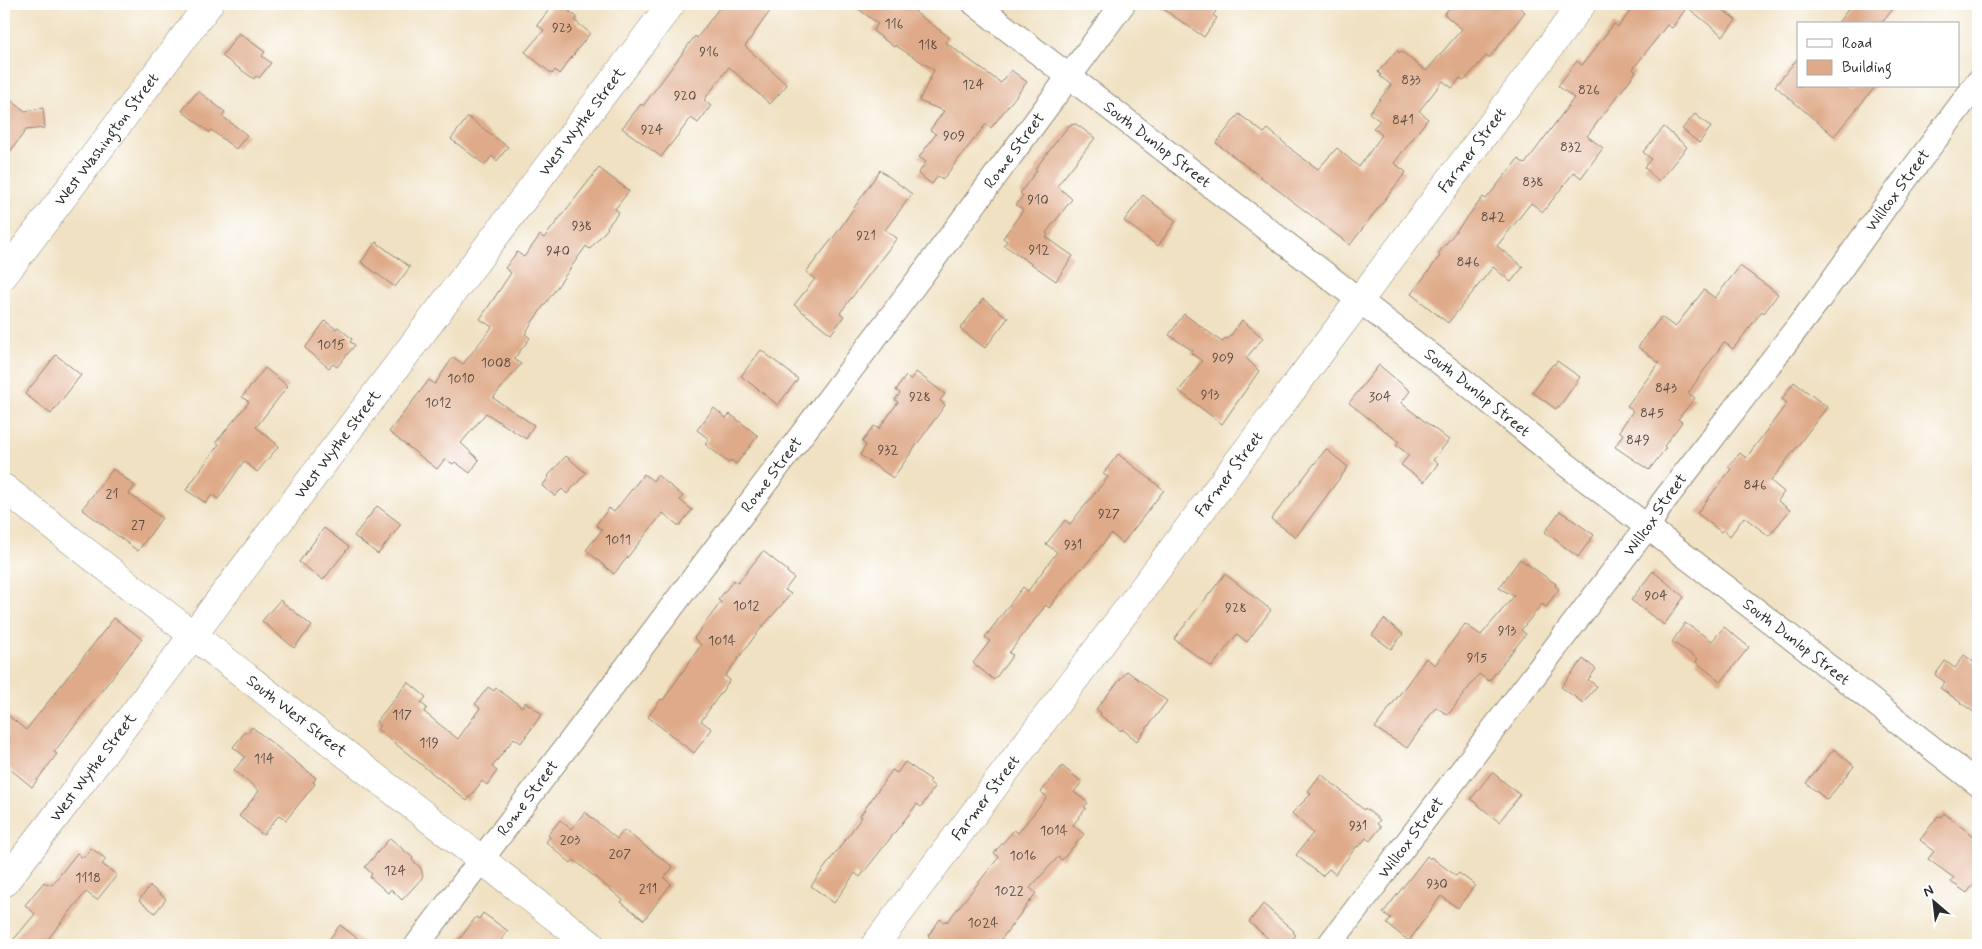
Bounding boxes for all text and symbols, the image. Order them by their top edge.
house number: 116 [885,15,903,33]
house number: 923 [552,19,572,37]
legend [1797,22,1960,88]
text: Road [1842,34,1872,54]
house number: 118 [918,36,938,54]
house number: 916 [699,43,719,61]
text: Building [1842,58,1892,79]
street label: West Wythe Street [534,62,630,180]
street label: West Washington Street [49,69,164,210]
house number: 833 [1401,71,1421,89]
house number: 124 [962,76,984,94]
house number: 826 [1578,81,1600,99]
house number: 920 [674,87,696,105]
street label: South Dunlop Street [1099,96,1215,193]
street label: Farmer Street [1433,103,1511,197]
street label: Rome Street [979,108,1050,193]
house number: 841 [1392,111,1414,129]
house number: 924 [641,121,663,139]
house number: 909 [943,127,965,145]
house number: 832 [1560,138,1582,156]
street label: Willcox Street [1860,145,1935,236]
house number: 838 [1522,173,1544,191]
house number: 910 [1027,191,1049,209]
house number: 842 [1481,208,1505,226]
house number: 938 [572,217,592,235]
house number: 921 [856,227,876,245]
house number: 912 [1028,241,1050,259]
house number: 940 [546,242,570,260]
house number: 846 [1457,253,1480,271]
house number: 1015 [317,336,345,354]
street label: South Dunlop Street [1420,344,1535,442]
house number: 909 [1212,349,1234,367]
house number: 1008 [481,354,511,372]
house number: 1010 [447,370,475,388]
house number: 843 [1655,379,1677,397]
street label: West Wythe Street [289,385,386,503]
house number: 913 [1201,386,1220,404]
house number: 928 [909,388,931,406]
house number: 304 [1369,388,1391,406]
house number: 1012 [425,394,451,412]
house number: 845 [1640,404,1664,422]
street label: Farmer Street [1190,427,1268,521]
house number: 849 [1626,431,1650,449]
street label: Rome Street [736,432,807,517]
house number: 932 [877,441,899,459]
street label: Willcox Street [1618,469,1692,560]
house number: 846 [1744,476,1767,494]
house number: 21 [106,485,118,503]
house number: 927 [1098,505,1120,523]
house number: 27 [131,516,145,534]
house number: 1011 [605,531,631,549]
house number: 931 [1064,536,1082,554]
house number: 904 [1644,587,1668,605]
street label: South Dunlop Street [1739,594,1854,690]
house number: 1012 [733,597,759,615]
house number: 928 [1225,599,1247,617]
house number: 913 [1498,622,1517,640]
house number: 1014 [708,632,736,650]
house number: 915 [1467,649,1488,667]
street label: South West Street [242,670,352,762]
house number: 117 [392,706,412,724]
street label: West Wythe Street [45,708,141,826]
house number: 119 [419,734,439,752]
house number: 114 [254,750,274,768]
street label: Farmer Street [947,751,1024,845]
street label: Rome Street [492,756,563,840]
street label: Willcox Street [1373,792,1449,883]
house number: 931 [1349,817,1367,835]
house number: 1014 [1040,822,1068,840]
house number: 203 [560,831,581,849]
house number: 207 [609,845,632,863]
house number: 1016 [1010,847,1036,865]
house number: 124 [384,862,406,880]
house number: 1118 [75,869,101,887]
house number: 930 [1426,875,1448,893]
north arrow [1910,876,1960,926]
house number: 211 [639,880,657,898]
text: N [1920,881,1937,902]
house number: 1022 [994,882,1024,900]
house number: 1024 [968,914,998,932]

